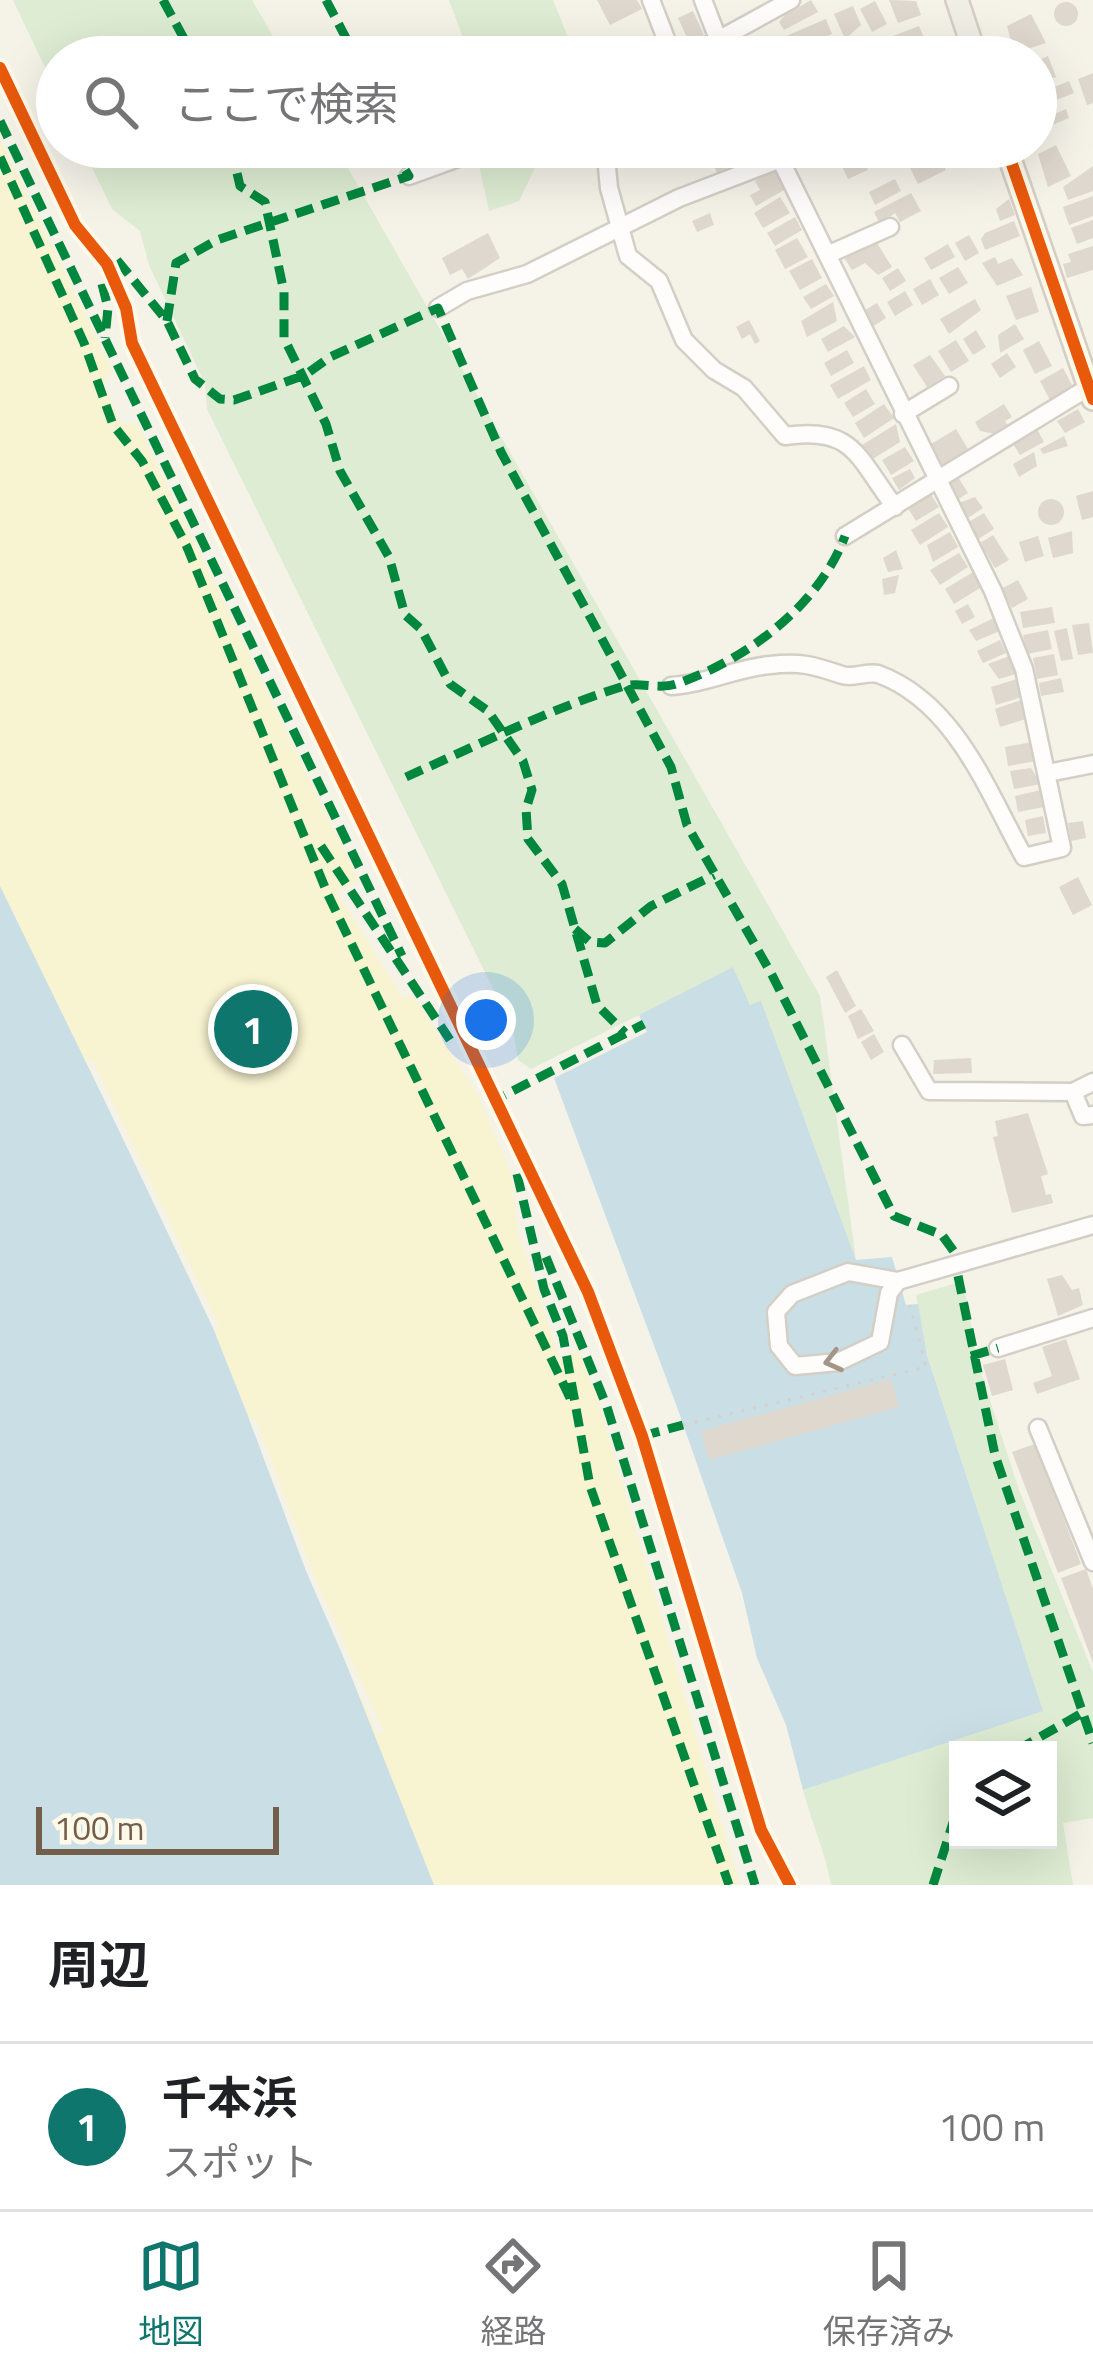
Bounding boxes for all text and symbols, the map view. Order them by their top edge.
search box [36,36,1057,168]
icon: search [78,69,144,135]
text: ここで検索 [174,69,399,137]
pin: 1 [214,984,292,1074]
your location [456,990,516,1050]
one-way arrow [823,1347,843,1372]
map controls [949,1741,1057,1849]
button: layers [949,1741,1057,1849]
scale bar [36,1801,279,1854]
text: 100 m [54,1803,144,1853]
text: 周辺 [48,1925,150,2003]
text: 千本浜 [162,2063,297,2131]
text: 1 [76,2097,98,2156]
text: 100 m [938,2097,1045,2156]
text: スポット [162,2132,318,2191]
tab: 地図 [138,2233,204,2356]
tab: 経路 [480,2233,546,2356]
tab: 保存済み [823,2233,955,2356]

